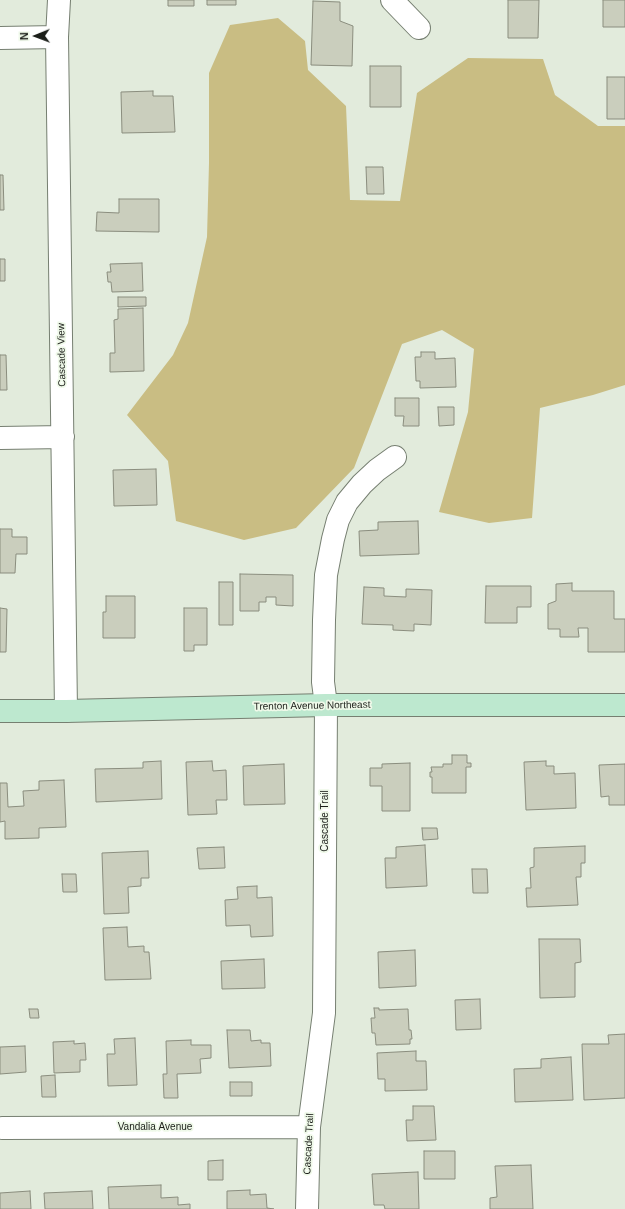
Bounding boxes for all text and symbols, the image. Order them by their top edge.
north arrow [16,16,56,56]
text: N [18,32,30,40]
street label: Cascade View [55,323,69,387]
street label: Trenton Avenue Northeast [254,699,370,713]
street label: Cascade Trail [319,790,331,852]
street label: Cascade Trail [301,1113,317,1175]
street label: Vandalia Avenue [118,1121,192,1133]

